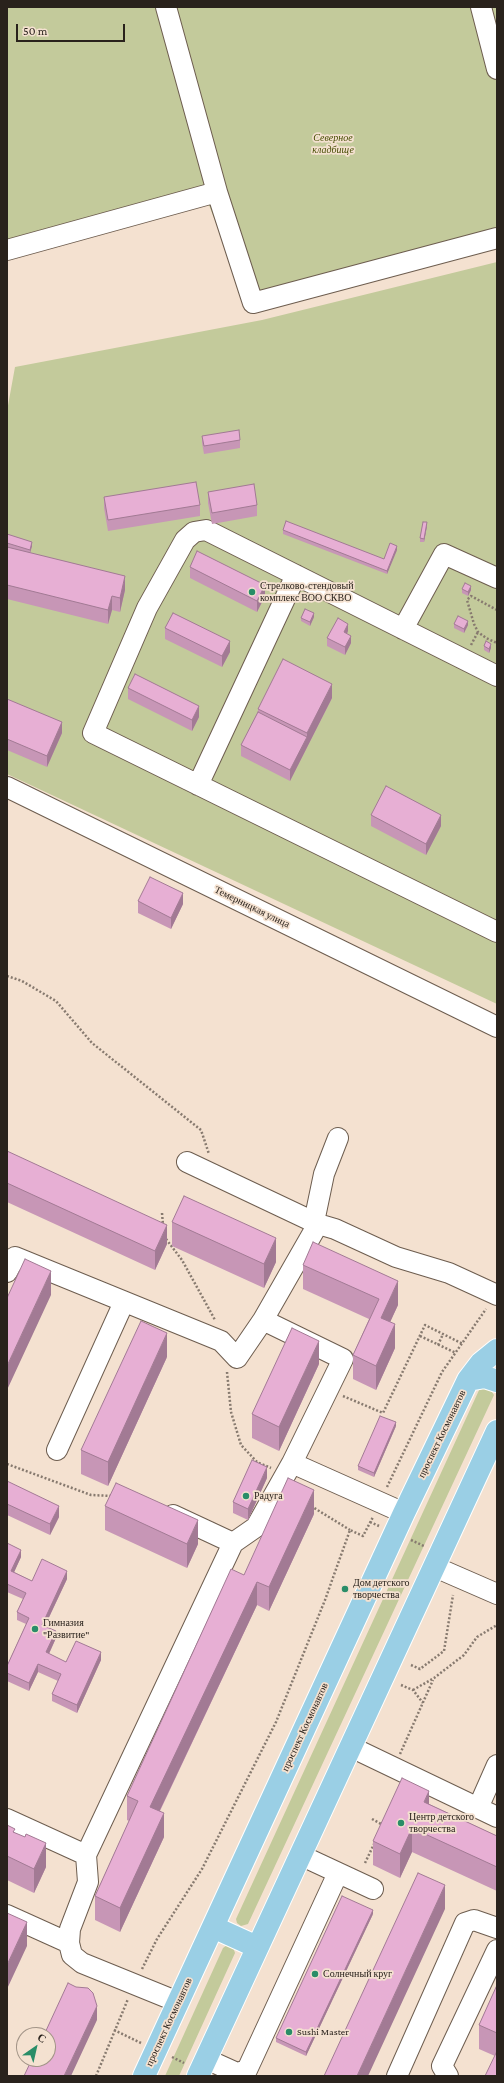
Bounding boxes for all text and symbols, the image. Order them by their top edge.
scale bar [18,16,127,42]
text: 50 m [23,24,47,38]
park label: Северное кладбище [312,132,354,156]
place label: Стрелково-стендовый комплекс ВОО СКВО [260,580,354,604]
marker: Стрелково-стендовый комплекс ВОО СКВО [247,587,257,597]
street label: Темерницкая улица [212,884,292,930]
street label: проспект Космонавтов [416,1388,468,1480]
place label: Радуга [254,1490,283,1502]
marker: Радуга [241,1491,251,1501]
place label: Дом детского творчества [353,1577,409,1600]
marker: Дом детского творчества [340,1584,350,1594]
place label: Гимназия "Развитие" [43,1617,89,1640]
marker: Гимназия "Развитие" [30,1624,40,1634]
street label: проспект Космонавтов [279,1681,331,1773]
place label: Центр детского творчества [409,1811,474,1834]
marker: Центр детского творчества [396,1818,406,1828]
place label: Солнечный круг [323,1968,392,1980]
marker: Солнечный круг [310,1969,320,1979]
street label: проспект Космонавтов [143,1976,195,2068]
place label: Sushi Master [297,2026,349,2038]
north arrow [16,2027,56,2067]
marker: Sushi Master [284,2027,294,2037]
text: С [35,2031,49,2045]

